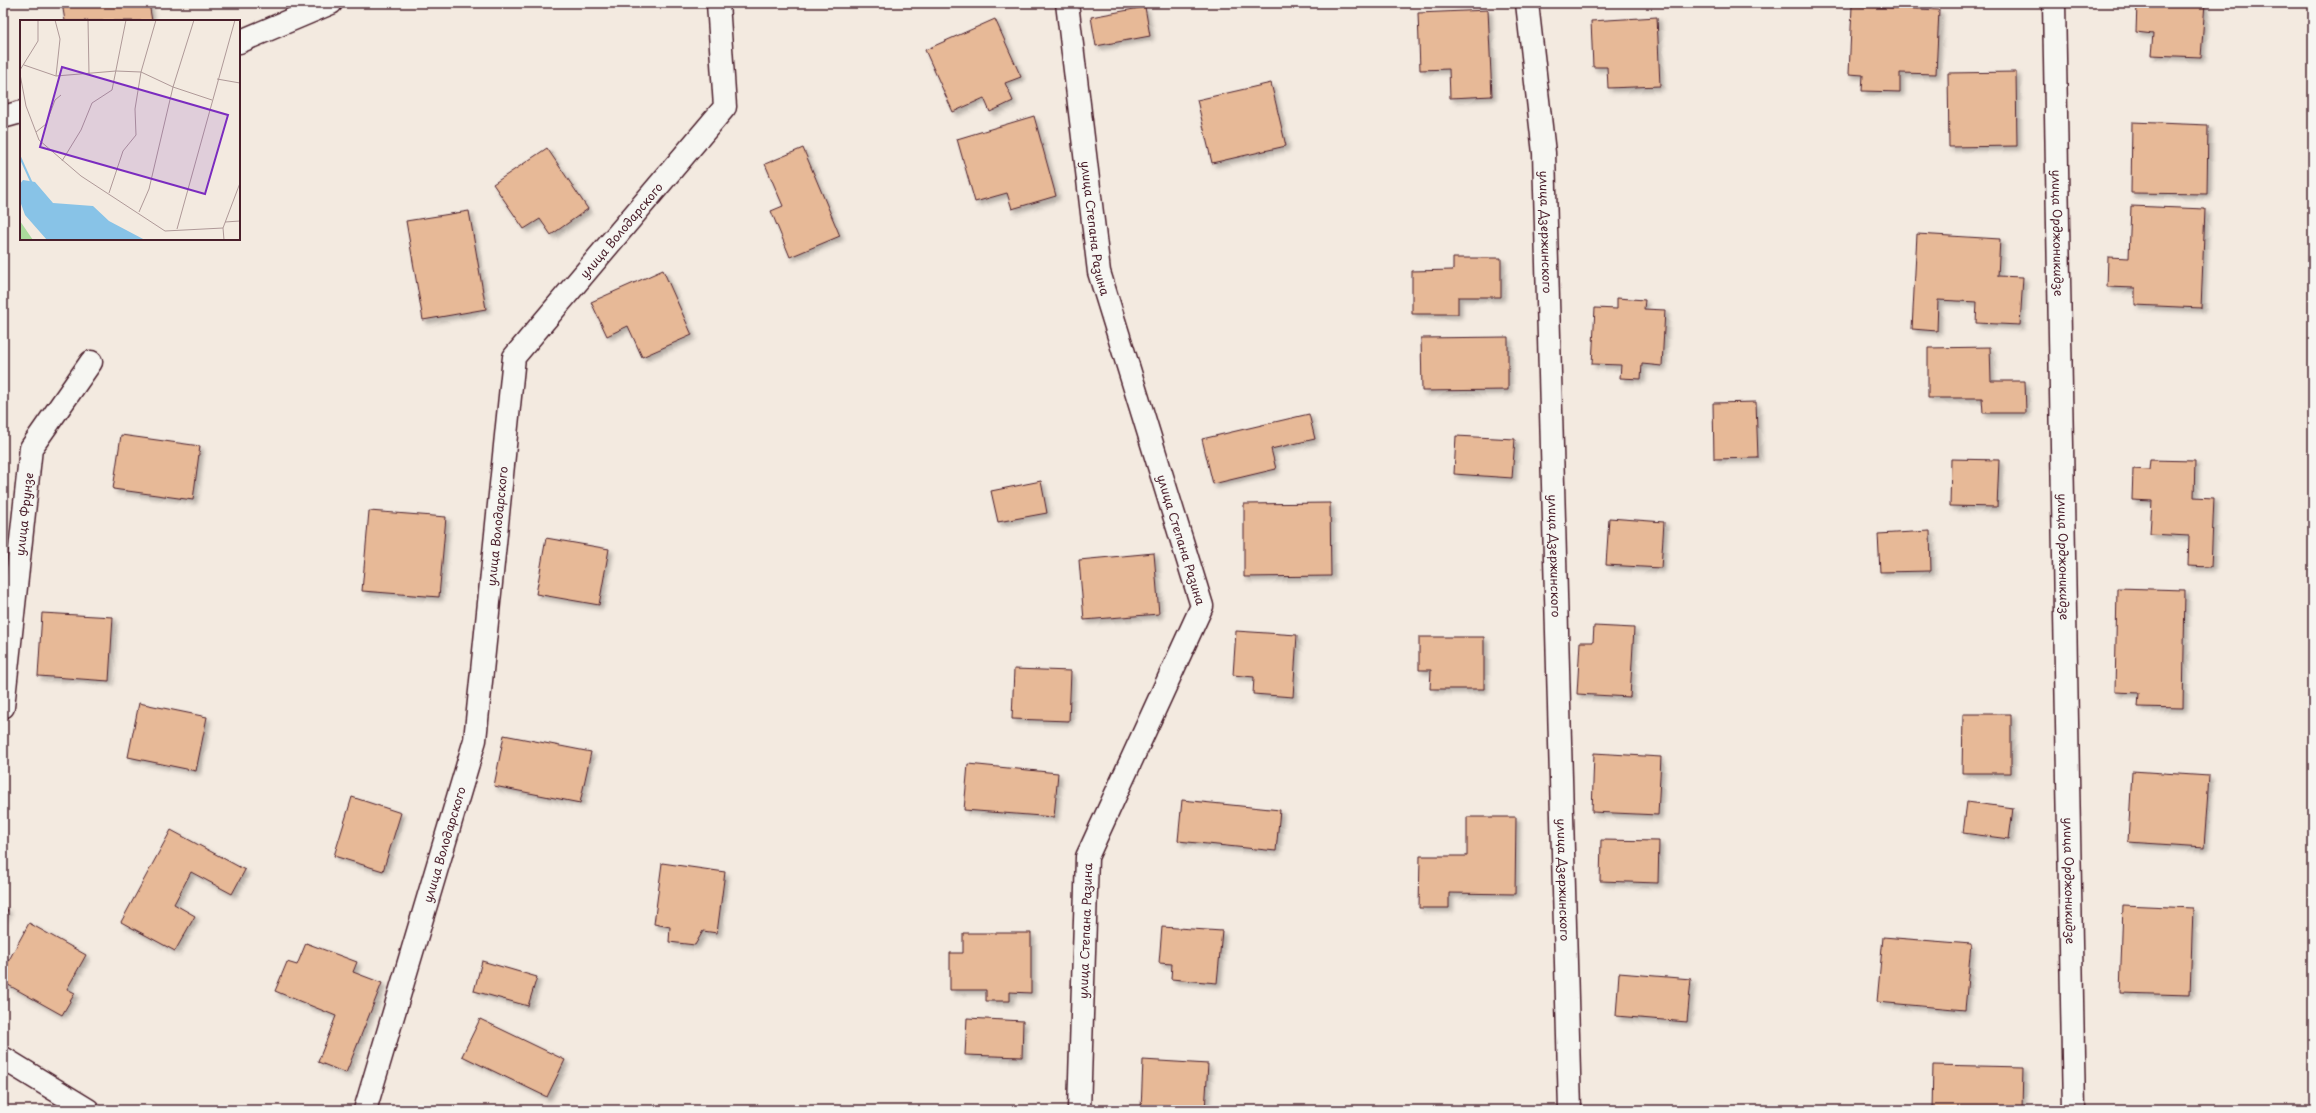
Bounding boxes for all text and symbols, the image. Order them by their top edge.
inset map [20,20,240,240]
street label: улица Степана Разина [1077,160,1115,298]
street label: улица Орджоникидзе [2048,169,2068,297]
street label: улица Дзержинского [1535,170,1557,294]
street label: улица Володарского [575,178,667,282]
street label: улица Володарского [482,465,512,587]
street label: улица Фрунзе [10,472,37,557]
street label: улица Степана Разина [1153,472,1210,608]
street label: улица Орджоникидзе [2054,493,2074,621]
street label: улица Дзержинского [1544,494,1566,618]
street label: улица Володарского [418,784,470,905]
street label: улица Орджоникидзе [2060,817,2080,945]
street label: улица Дзержинского [1553,818,1574,942]
street label: улица Степана Разина [1074,862,1096,999]

